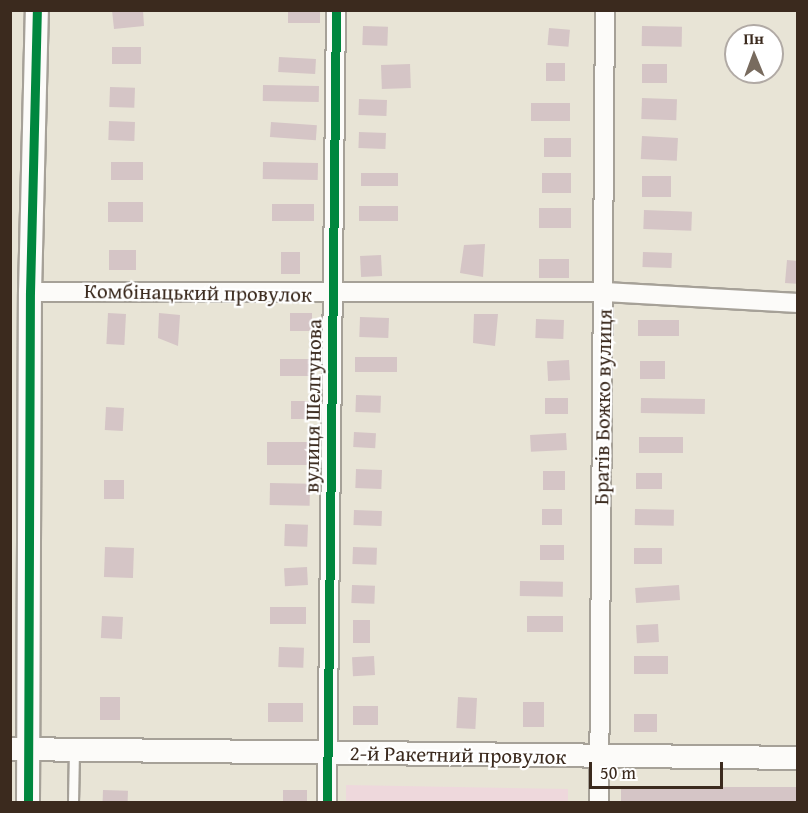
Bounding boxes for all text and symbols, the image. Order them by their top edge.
north arrow [724,24,784,84]
text: Пн [743,26,764,50]
street label: Комбінацький провулок [84,278,312,308]
street label: Братів Божко вулиця [589,309,617,505]
street label: вулиця Шелгунова [299,319,327,493]
street label: 2-й Ракетний провулок [350,741,566,769]
scale bar [592,750,726,788]
text: 50 m [600,759,636,786]

